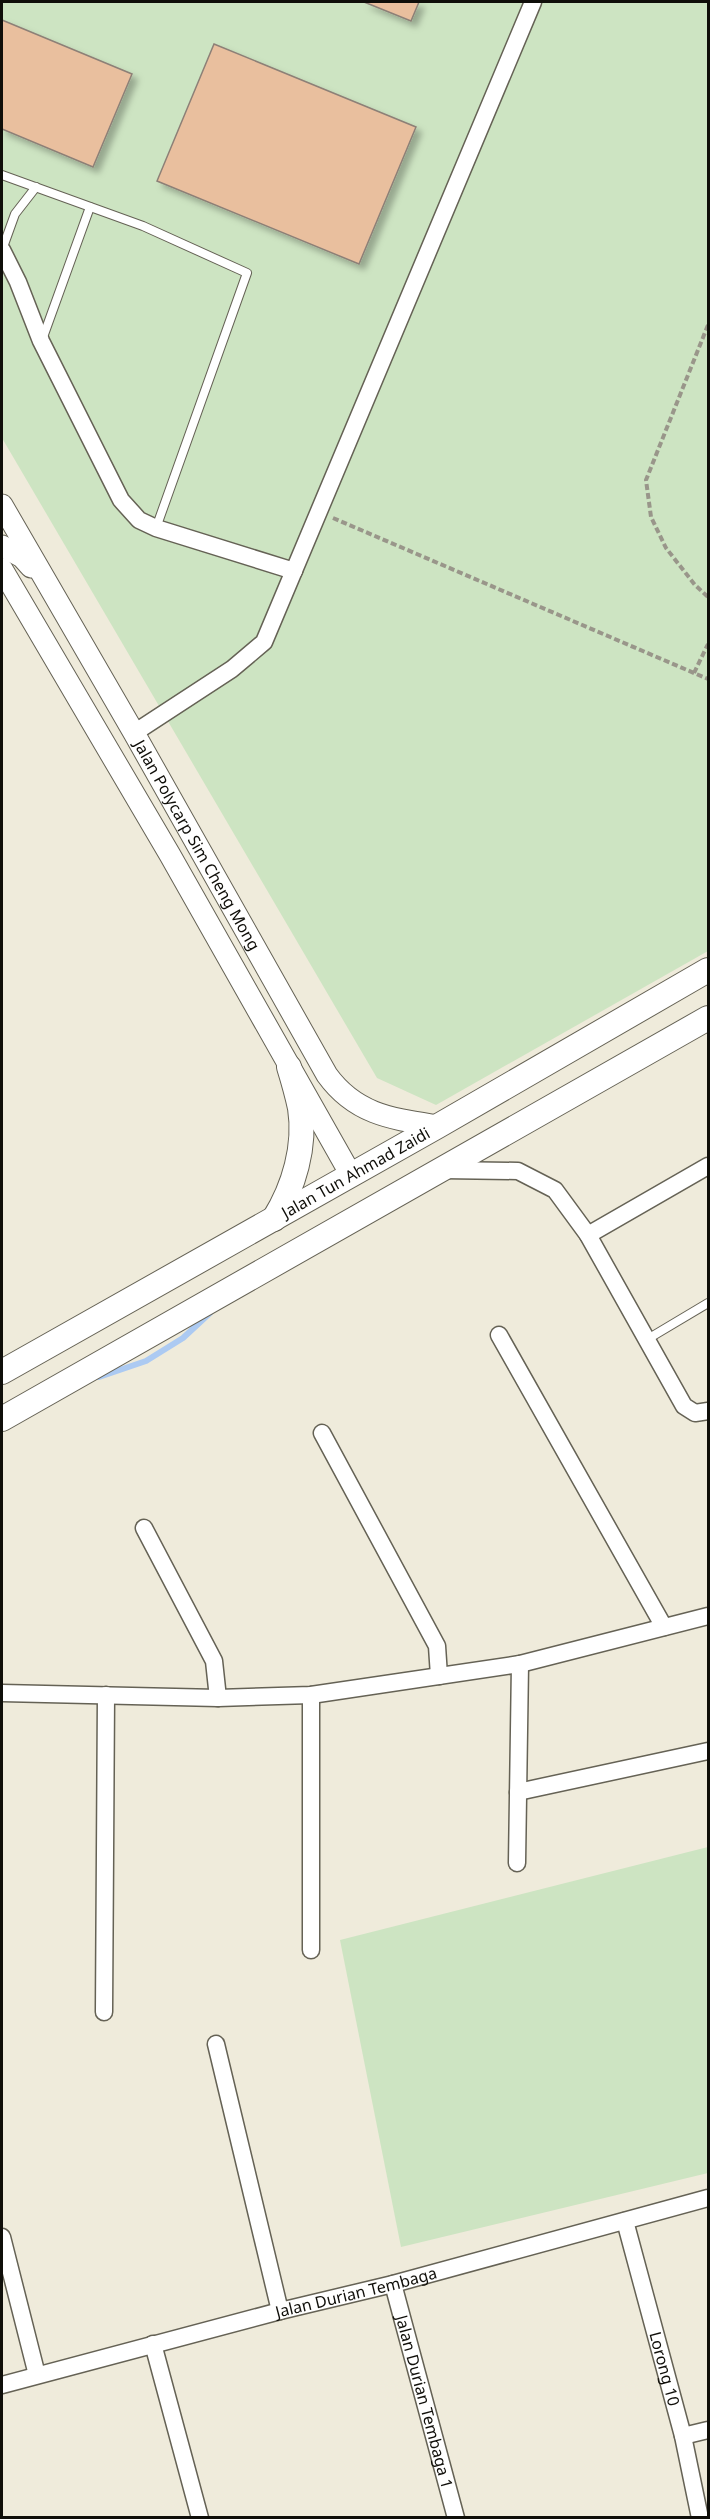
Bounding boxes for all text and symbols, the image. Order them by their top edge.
street label: Jalan Polycarp Sim Cheng Mong [128,734,265,954]
street label: Jalan Tun Ahmad Zaidi [276,1122,434,1224]
street label: Jalan Durian Tembaga [271,2262,439,2323]
street label: Jalan Durian Tembaga 1 [390,2311,459,2491]
street label: Lorong 10 [644,2329,685,2408]

